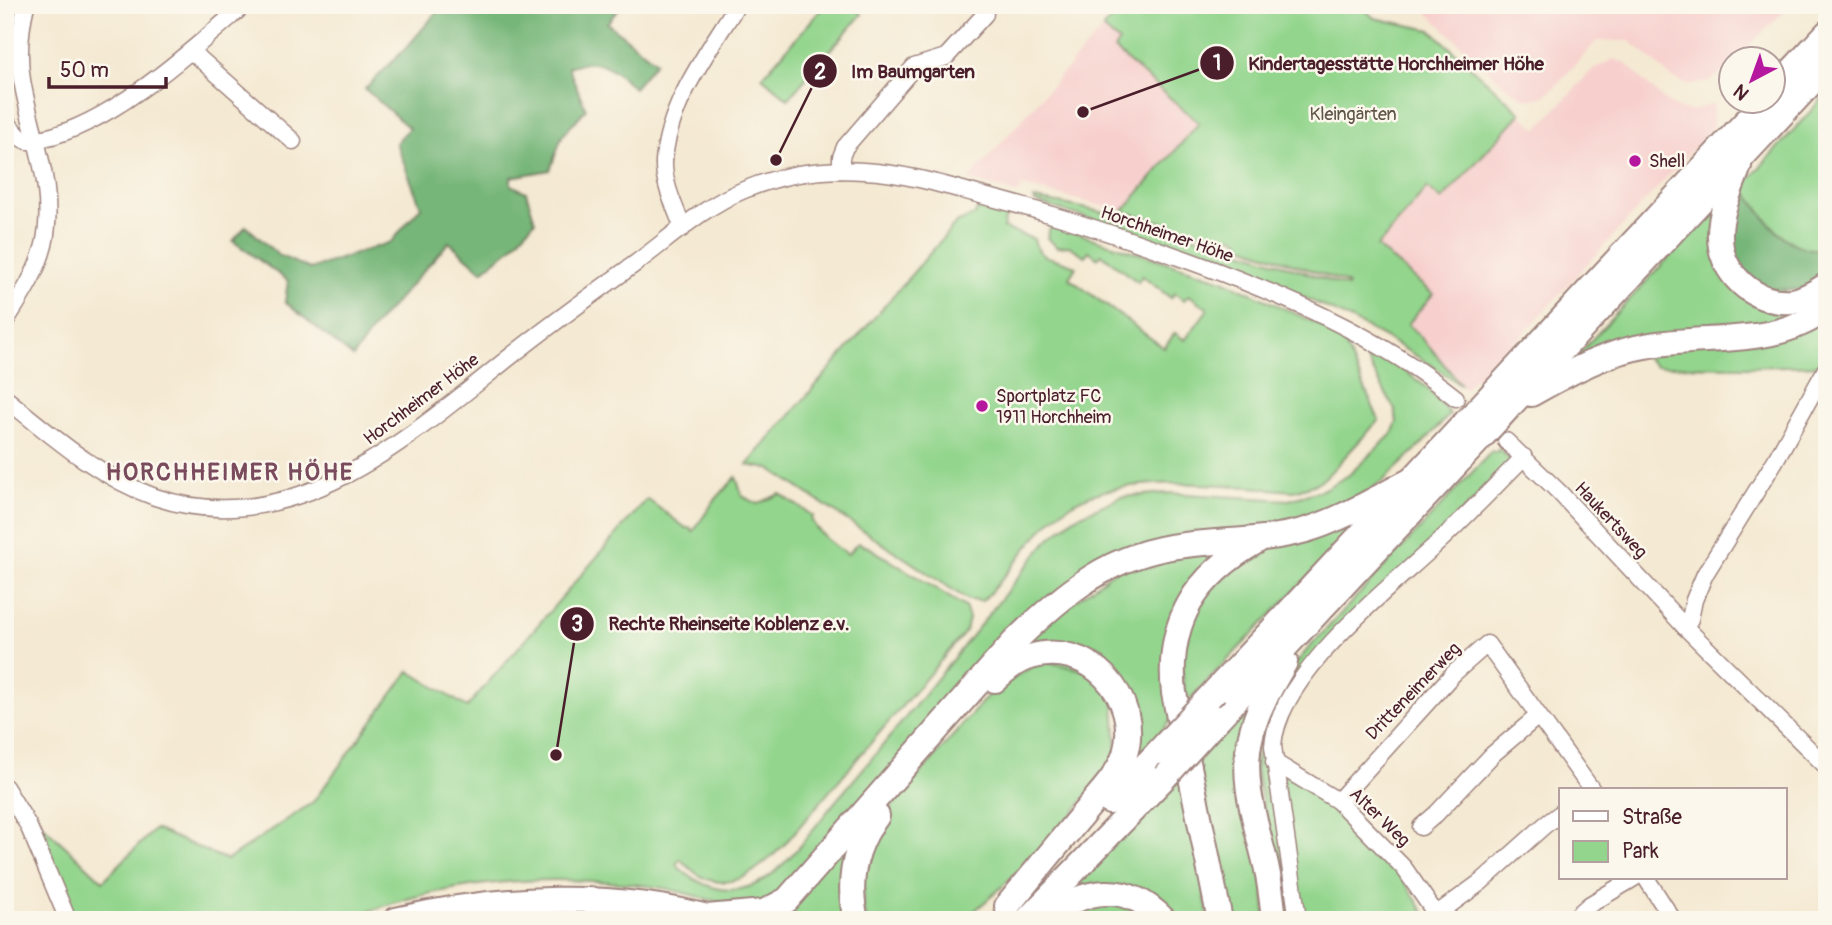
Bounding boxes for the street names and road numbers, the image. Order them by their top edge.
street label: Horchheimer Höhe [1097,201,1236,268]
street label: Horchheimer Höhe [359,348,484,450]
street label: Haukertsweg [1569,477,1652,564]
street label: Dritteneimerweg [1361,638,1466,745]
street label: Alter Weg [1344,783,1415,852]

